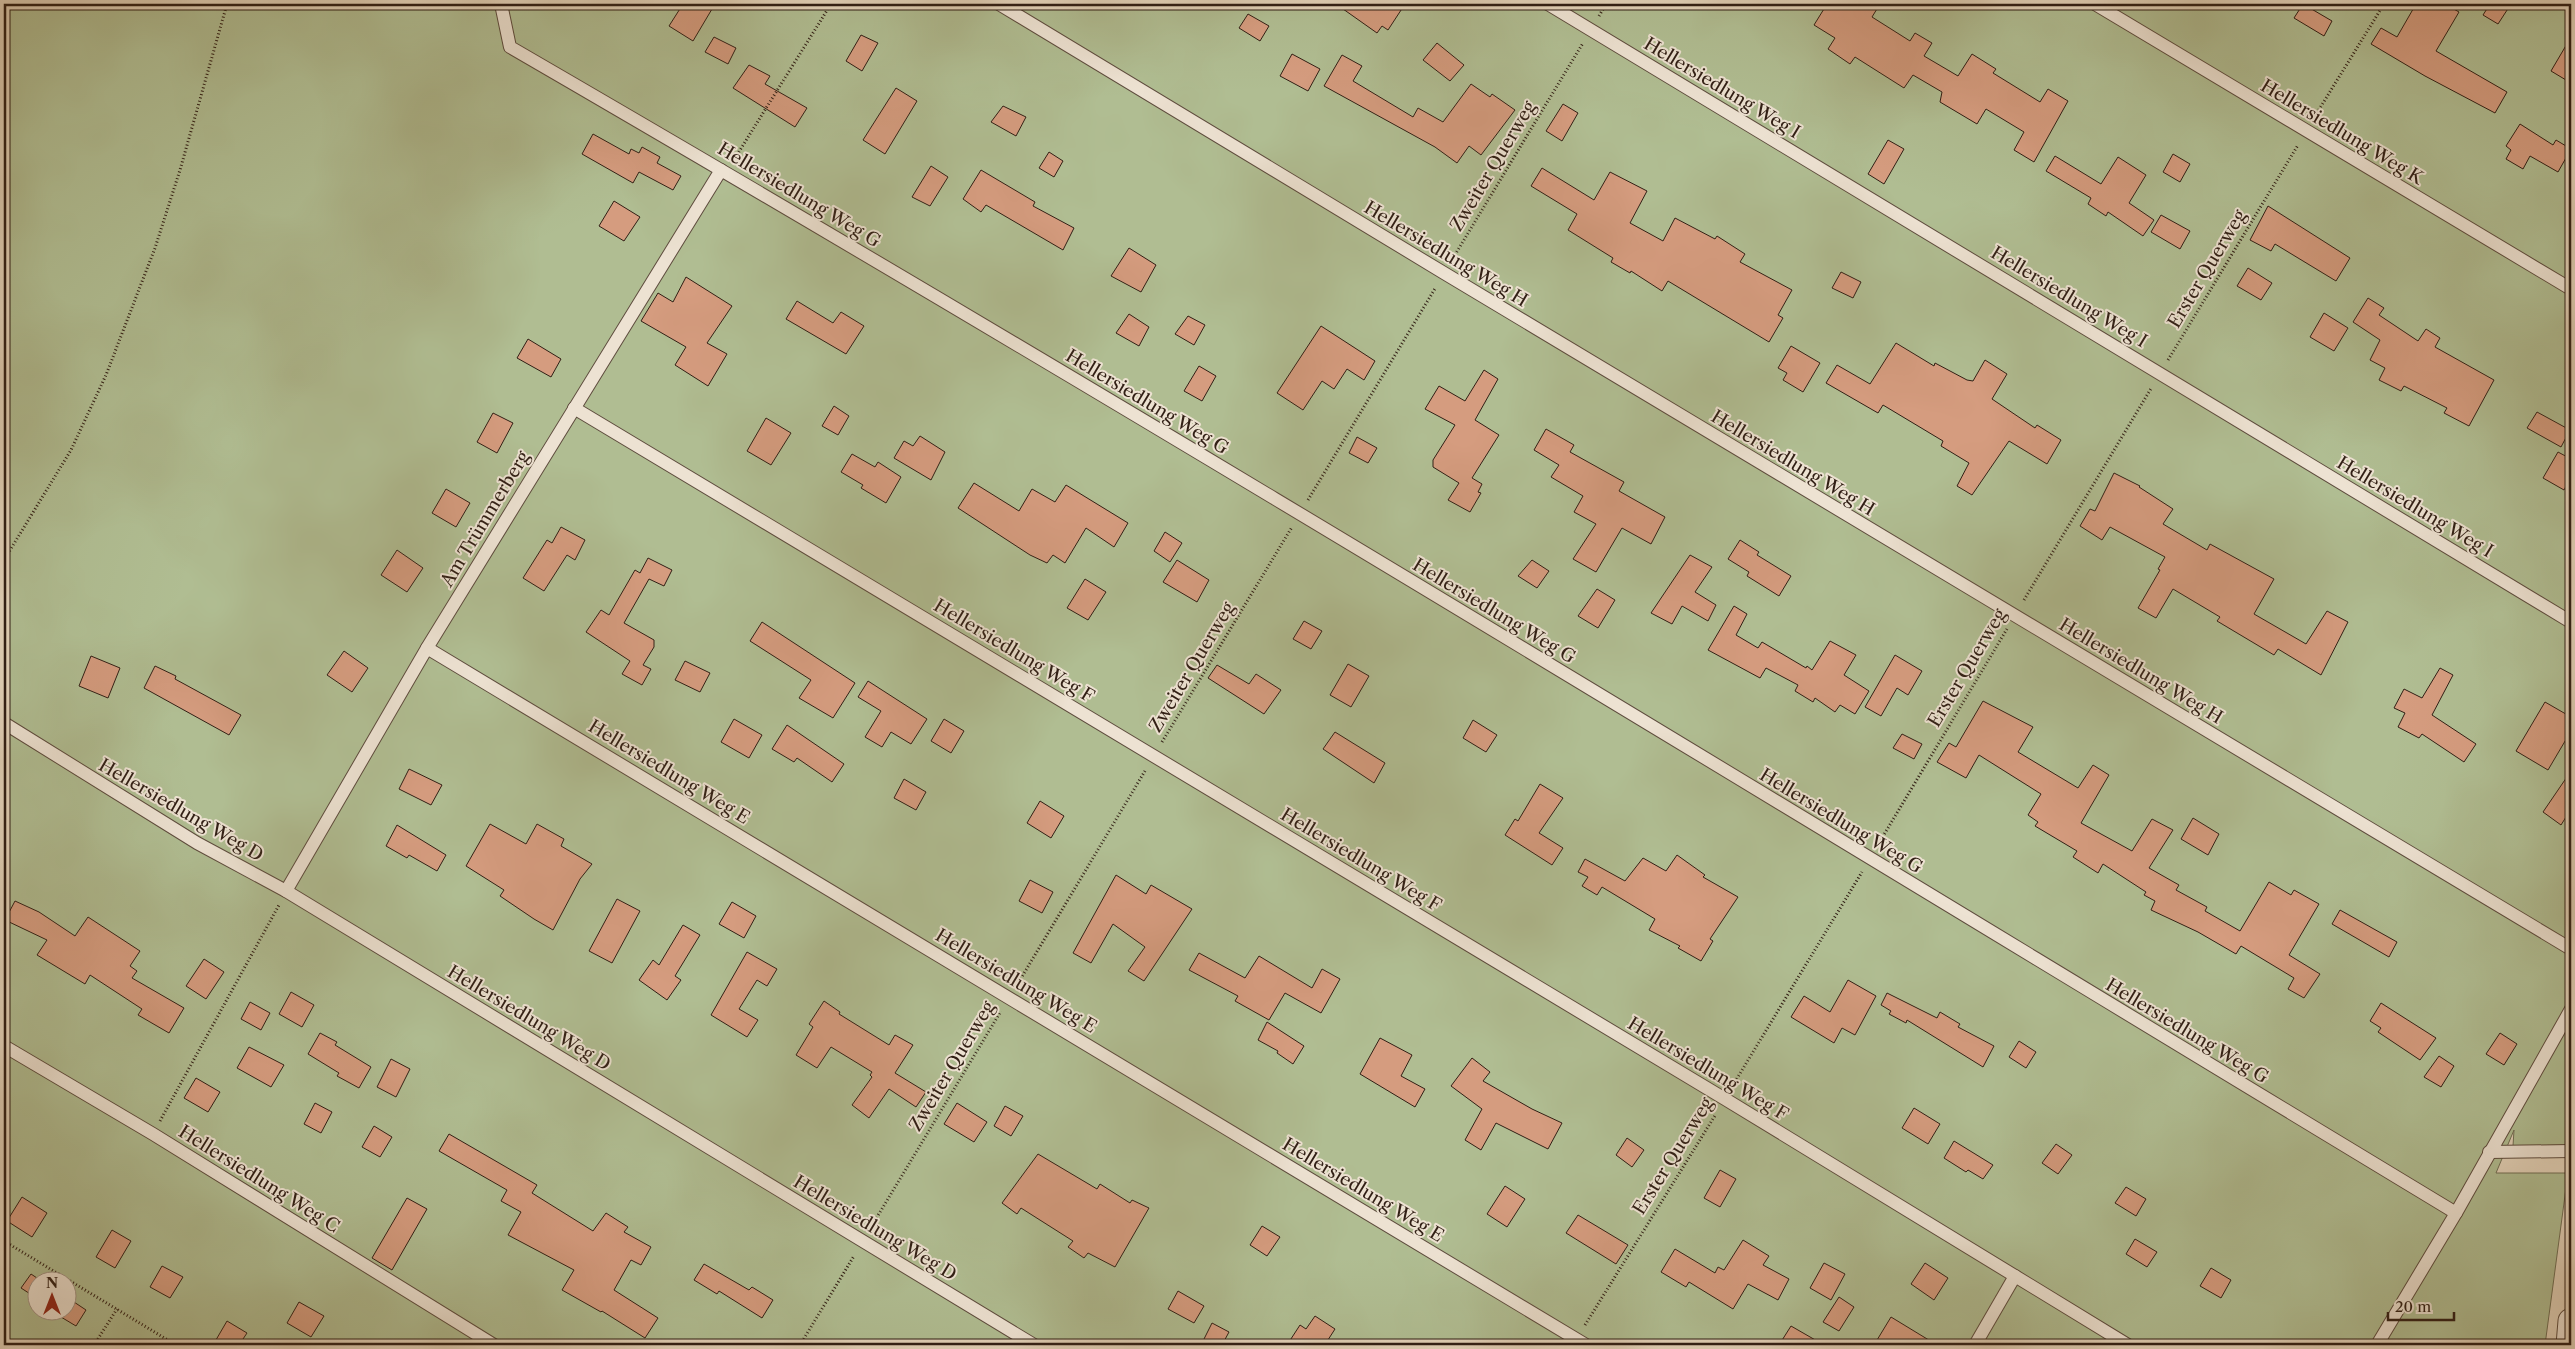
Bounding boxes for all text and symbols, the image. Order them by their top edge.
street label: Hellersiedlung Weg I [1640,33,1804,143]
street label: Hellersiedlung Weg K [2257,75,2428,190]
street label: Zweiter Querweg [1446,97,1541,235]
street label: Hellersiedlung Weg G [714,138,885,253]
street label: Hellersiedlung Weg H [1360,196,1532,312]
street label: Erster Querweg [2163,206,2251,332]
street label: Hellersiedlung Weg I [1987,242,2151,352]
street label: Hellersiedlung Weg G [1062,345,1233,460]
street label: Hellersiedlung Weg H [1707,405,1879,521]
street label: Am Trümmerberg [435,447,534,592]
street label: Hellersiedlung Weg I [2333,452,2497,562]
street label: Hellersiedlung Weg G [1409,554,1580,669]
street label: Hellersiedlung Weg F [930,594,1099,708]
street label: Zweiter Querweg [1145,598,1240,736]
street label: Erster Querweg [1923,605,2011,731]
street label: Hellersiedlung Weg H [2055,613,2227,729]
street label: Hellersiedlung Weg E [584,715,754,829]
street label: Hellersiedlung Weg D [95,754,267,866]
street label: Hellersiedlung Weg G [1756,764,1927,879]
street label: Hellersiedlung Weg F [1277,803,1446,917]
street label: Hellersiedlung Weg E [931,924,1101,1038]
street label: Hellersiedlung Weg D [444,961,614,1075]
street label: Hellersiedlung Weg G [2102,974,2273,1089]
street label: Zweiter Querweg [905,997,1000,1135]
street label: Hellersiedlung Weg F [1624,1012,1793,1126]
street label: Erster Querweg [1628,1093,1718,1219]
street label: Hellersiedlung Weg C [174,1121,344,1237]
street label: Hellersiedlung Weg E [1278,1133,1448,1247]
street label: Hellersiedlung Weg D [790,1171,960,1285]
north arrow [28,1272,78,1322]
text: N [46,1274,58,1292]
scale bar [2388,1289,2454,1321]
text: 20 m [2395,1297,2431,1316]

